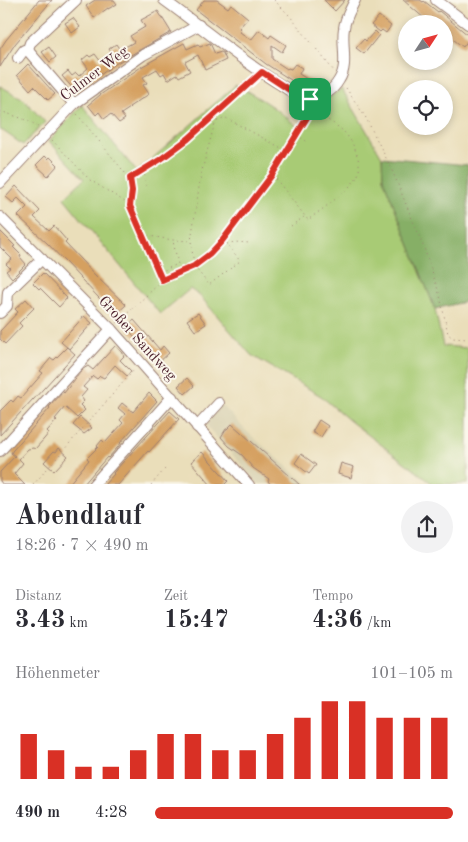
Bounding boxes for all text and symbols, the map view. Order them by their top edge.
north arrow [398,15,452,70]
map controls [398,15,453,135]
street label: Culmer Weg [58,44,132,105]
pin [289,78,331,120]
button: locate [398,80,453,135]
icon: arrive [296,85,324,113]
street label: Großer Sandweg [95,294,179,384]
button: share [401,501,453,553]
text: Abendlauf [15,503,143,531]
text: 18:26 · 7 × 490 m [15,538,148,554]
text: Distanz [15,589,61,603]
text: Zeit [164,589,188,603]
text: Tempo [312,589,353,603]
text: 3.43 [15,608,66,633]
text: 15:47 [164,608,229,633]
text: 4:36 [312,608,363,633]
text: km [66,616,88,630]
text: /km [363,616,391,630]
text: Höhenmeter [15,666,100,682]
text: 101–105 m [370,666,453,682]
text: 490 m [15,805,60,821]
text: 4:28 [95,805,127,821]

